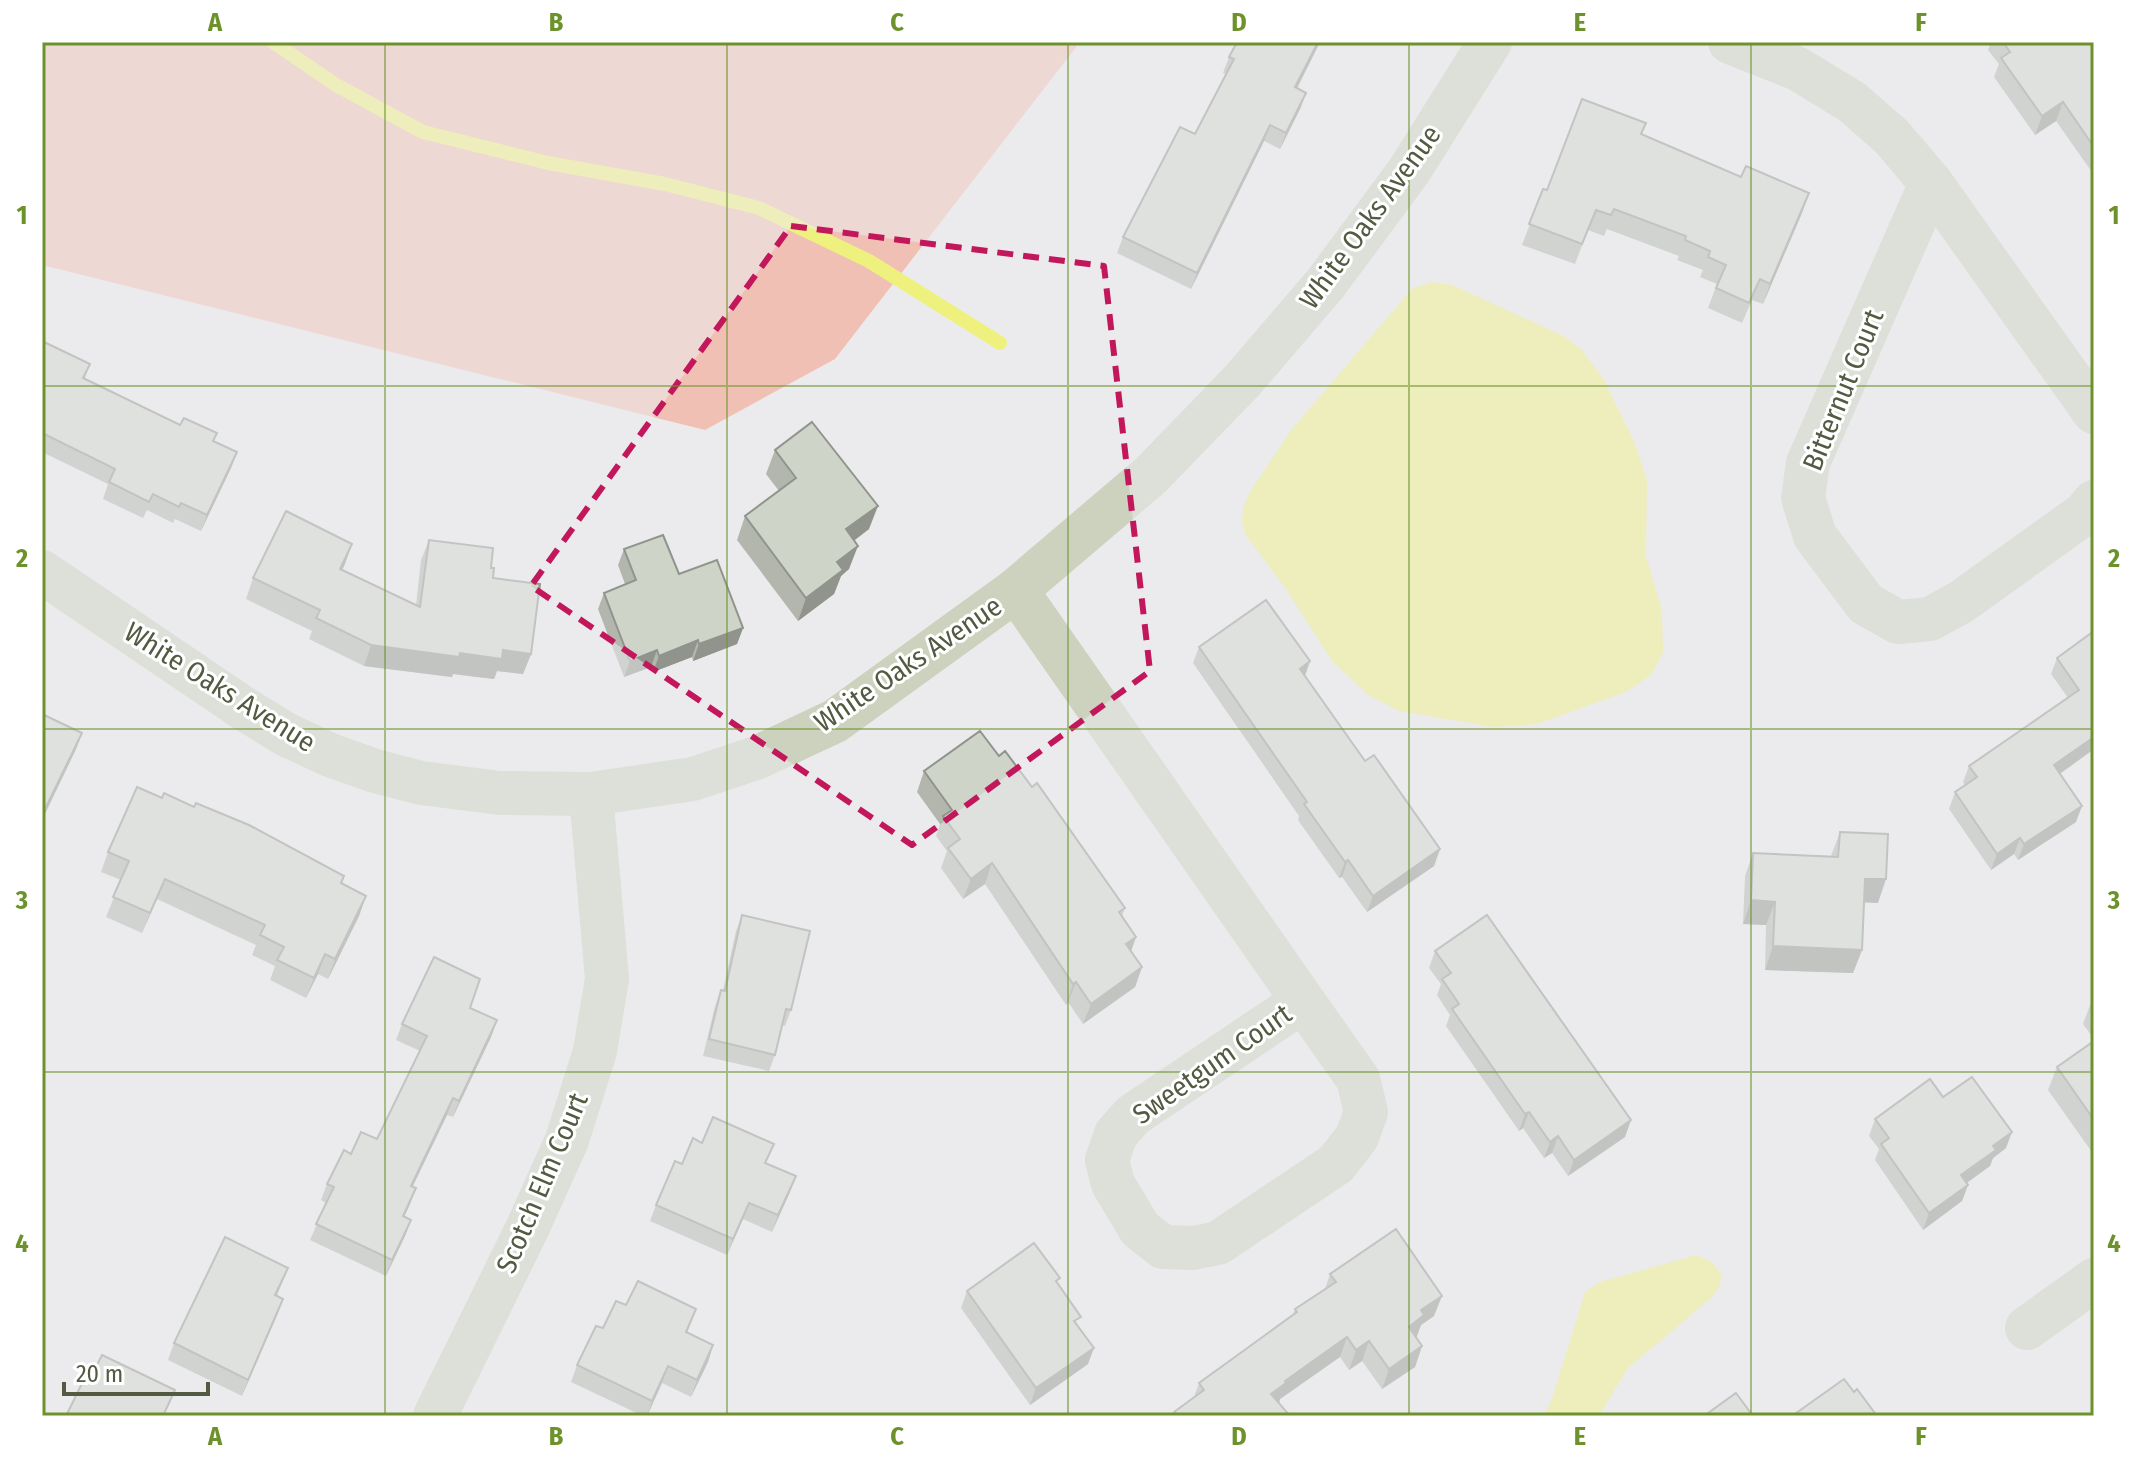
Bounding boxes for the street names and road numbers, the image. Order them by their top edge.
street label: White Oaks Avenue [1292,119,1448,315]
street label: Bitternut Court [1796,304,1891,475]
street label: White Oaks Avenue [808,589,1008,739]
street label: White Oaks Avenue [119,615,321,759]
street label: Sweetgum Court [1126,997,1298,1131]
street label: Scotch Elm Court [489,1087,595,1278]

